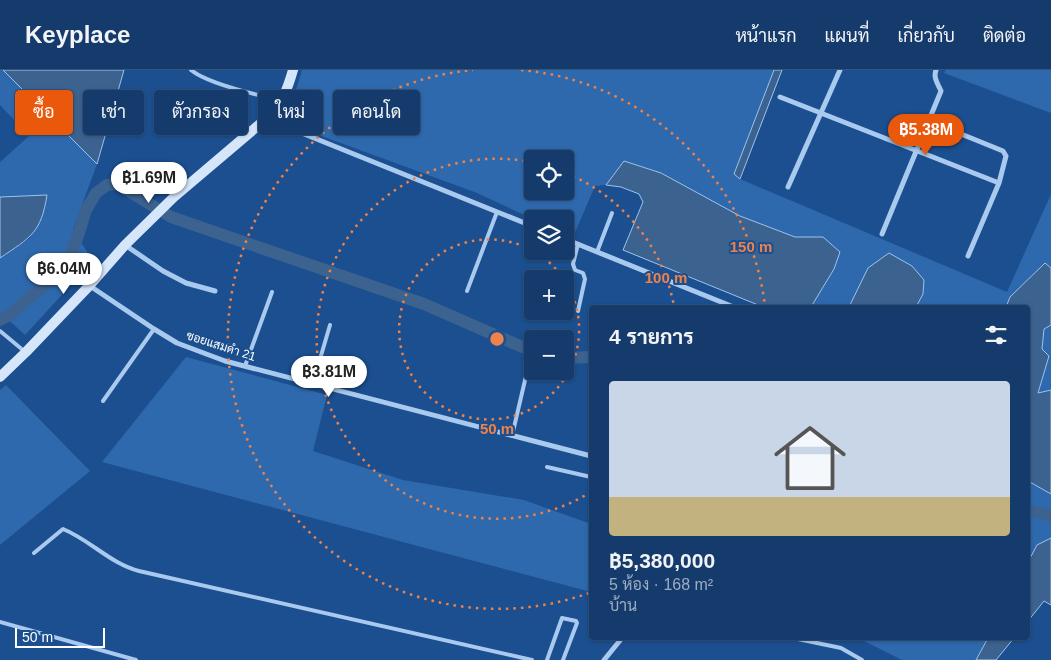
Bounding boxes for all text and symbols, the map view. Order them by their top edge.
text: Keyplace [25,21,130,48]
text: หน้าแรก [735,26,797,46]
text: แผนที่ [825,26,869,46]
text: เกี่ยวกับ [897,26,955,46]
text: ติดต่อ [983,26,1026,46]
chip: ซื้อ [15,90,73,135]
chip: เช่า [83,90,144,135]
chip: ตัวกรอง [154,90,248,135]
chip: ใหม่ [258,90,323,135]
chip: คอนโด [333,90,420,135]
pin: ฿5.38M [885,114,967,156]
text: ฿5.38M [899,121,953,138]
map controls [524,150,574,380]
button: locate [524,150,574,200]
pin: ฿1.69M [108,162,190,204]
text: ฿1.69M [122,169,176,186]
button: layers [524,210,574,260]
text: 150 m [730,238,772,255]
pin: ฿6.04M [23,252,105,295]
text: ฿6.04M [37,260,91,277]
text: 100 m [645,269,687,286]
button: + [524,270,574,320]
icon: filters [982,321,1010,349]
text: 4 รายการ [609,325,694,348]
street label: ซอยแสมดำ 21 [185,328,258,364]
centre of rings [488,330,506,348]
button: − [524,330,574,380]
pin: ฿3.81M [288,356,370,398]
text: ฿3.81M [302,363,356,380]
icon: home [765,413,855,503]
text: 50 m [480,420,514,437]
text: ฿5,380,000 [609,549,715,572]
text: 5 ห้อง · 168 m² [609,576,713,593]
text: บ้าน [609,597,637,614]
scale bar [15,625,105,648]
text: 50 m [22,629,53,645]

